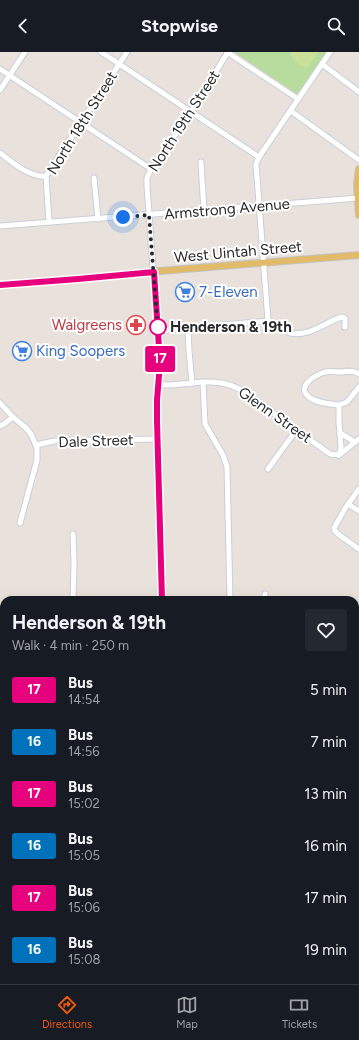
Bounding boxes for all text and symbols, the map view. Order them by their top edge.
icon: back [12,15,34,37]
text: Stopwise [141,15,218,37]
icon: search [325,15,347,37]
street label: North 19th Street [144,67,224,175]
street label: North 18th Street [43,68,121,178]
street label: Armstrong Avenue [163,195,291,223]
your location [113,207,133,227]
street label: West Uintah Street [173,237,303,267]
supermarket icon: 7-Eleven [174,281,196,303]
place label: 7-Eleven [199,283,258,301]
pharmacy icon: Walgreens [125,314,147,336]
place label: Walgreens [52,316,122,334]
marker: Henderson & 19th [149,318,167,336]
place label: Henderson & 19th [170,318,292,336]
supermarket icon: King Soopers [11,340,33,362]
place label: King Soopers [36,342,125,360]
line badge: 17 [142,346,178,372]
text: 17 [153,350,167,367]
street label: Glenn Street [235,383,315,447]
street label: Dale Street [58,431,134,451]
button: heart [305,609,347,651]
text: Henderson & 19th [12,611,166,634]
text: Walk · 4 min · 250 m [12,638,129,653]
text: Bus [68,674,93,692]
text: 17 [27,681,41,698]
text: 5 min [310,681,347,699]
text: 14:54 [68,692,100,707]
text: Bus [68,726,93,744]
text: 16 [27,733,41,750]
text: 7 min [311,733,347,751]
text: 14:56 [68,744,100,759]
text: Bus [68,778,93,796]
text: 17 [27,785,41,802]
text: 13 min [304,785,347,803]
text: 15:02 [68,796,100,811]
text: Bus [68,830,93,848]
text: 16 [27,837,41,854]
text: 16 min [304,837,347,855]
text: 15:05 [68,848,100,863]
text: Bus [68,882,93,900]
text: 17 [27,889,41,906]
text: 17 min [304,889,347,907]
text: 15:06 [68,900,100,915]
text: Bus [68,934,93,952]
text: 16 [27,941,41,958]
text: 19 min [304,941,347,959]
text: 15:08 [68,952,100,967]
tab: Directions [42,994,92,1031]
tab: Map [176,994,198,1031]
tab: Tickets [282,994,317,1031]

